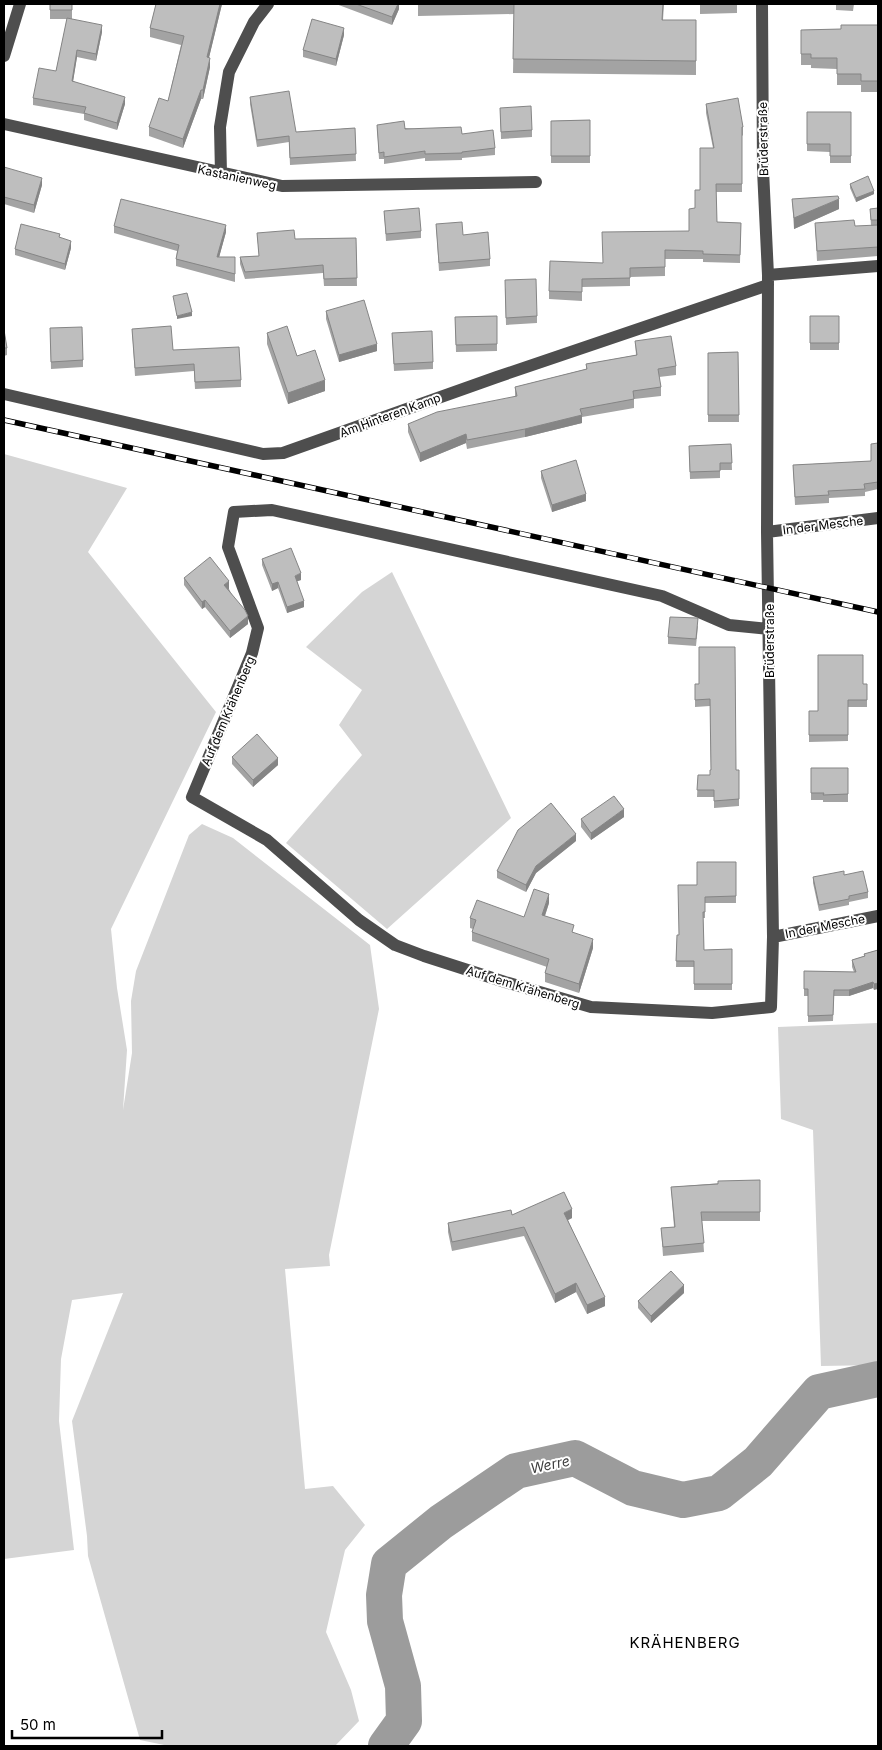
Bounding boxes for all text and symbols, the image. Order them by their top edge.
street label: Brüderstraße [755,102,771,176]
street label: Kastanienweg [196,161,278,193]
street label: Am Hinteren Kamp [337,390,443,440]
street label: In der Mesche [782,513,864,537]
street label: Brüderstraße [762,604,777,678]
street label: Auf dem Krähenberg [198,654,258,768]
street label: In der Mesche [784,911,866,941]
street label: Auf dem Krähenberg [464,963,582,1011]
water label: Werre [529,1452,571,1476]
district label: KRÄHENBERG [629,1633,741,1652]
scale bar [12,1708,162,1740]
text: 50 m [20,1715,56,1734]

